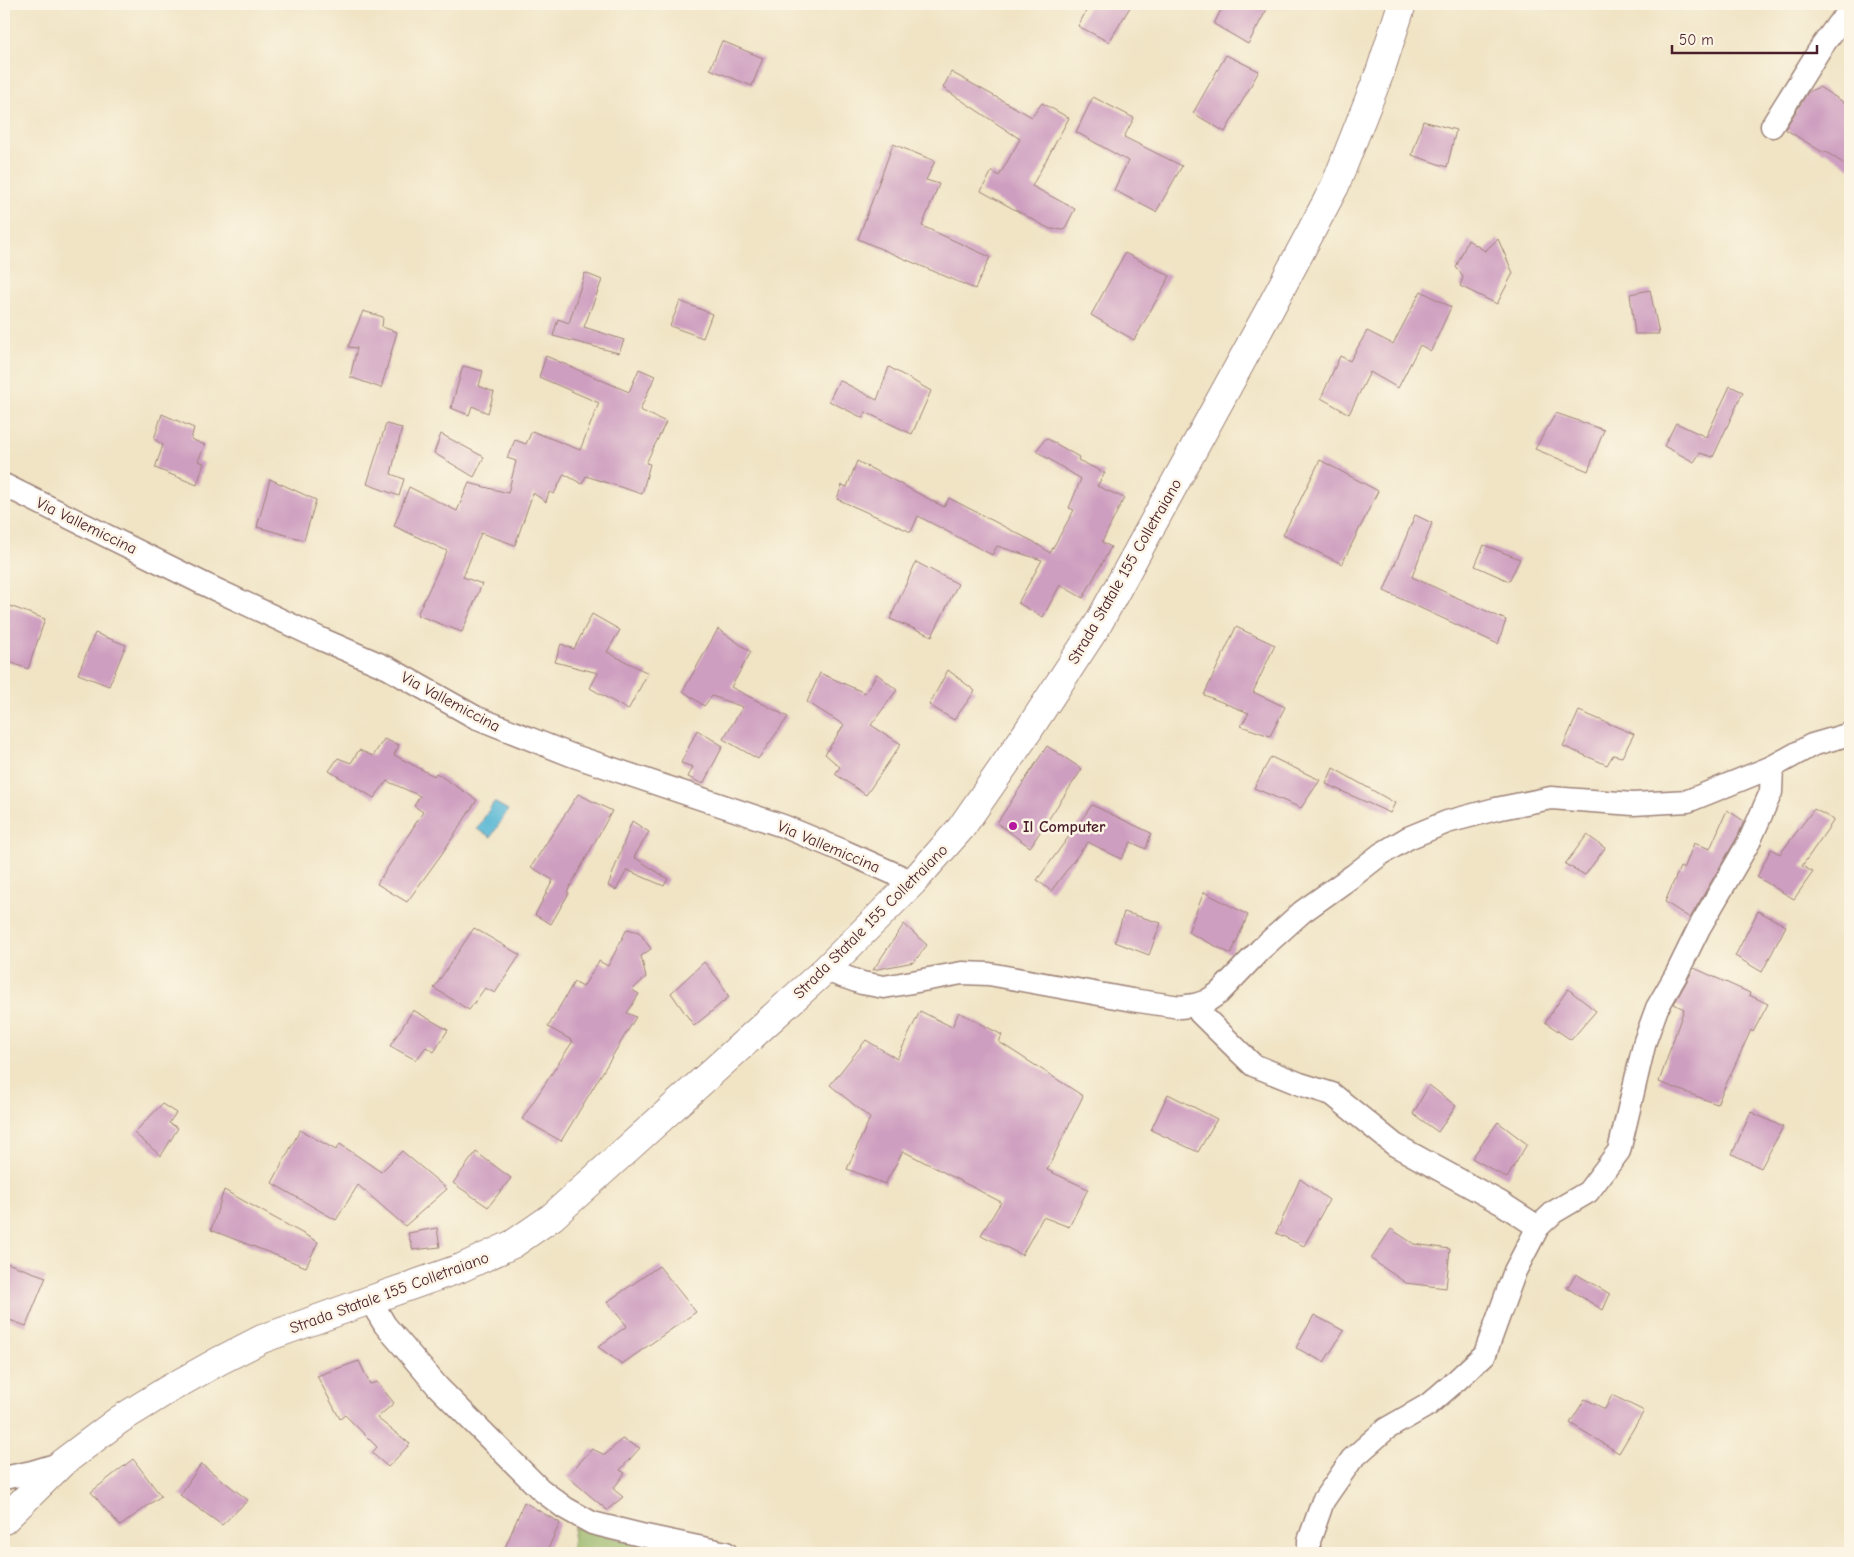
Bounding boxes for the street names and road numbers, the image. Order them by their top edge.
street label: Strada Statale 155 Colletraiano [1064,476,1185,667]
street label: Via Vallemiccina [33,494,140,558]
street label: Via Vallemiccina [398,668,503,736]
street label: Via Vallemiccina [775,817,883,877]
street label: Strada Statale 155 Colletraiano [790,841,952,1003]
street label: Strada Statale 155 Colletraiano [287,1248,491,1337]

